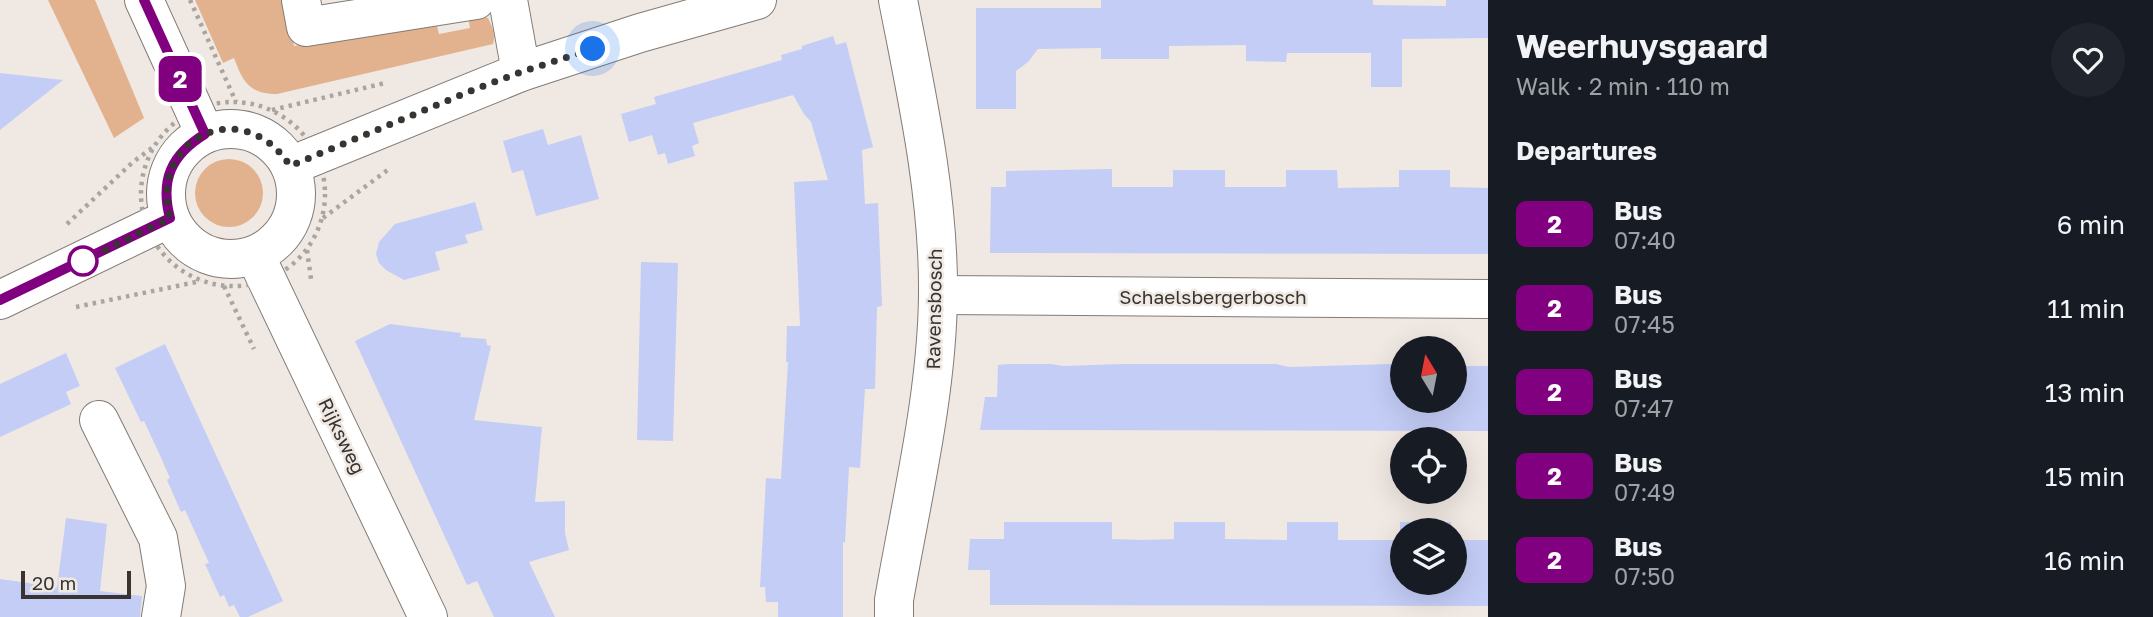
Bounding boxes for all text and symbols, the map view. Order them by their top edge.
button: heart [2051,23,2125,97]
text: Weerhuysgaard [1516,26,1768,65]
your location [575,31,610,66]
line badge: 2 [157,56,203,102]
text: 2 [173,64,187,93]
text: Walk · 2 min · 110 m [1516,72,1730,100]
text: Departures [1516,135,1657,166]
text: Bus [1614,195,1662,226]
text: 2 [1547,209,1562,238]
text: 6 min [2057,209,2125,240]
text: 07:40 [1614,226,1676,254]
unlabelled marker [68,246,98,276]
street label: Ravensbosch [921,248,946,370]
text: Bus [1614,279,1662,310]
street label: Schaelsbergerbosch [1119,285,1307,308]
text: 2 [1547,293,1562,322]
text: 11 min [2047,293,2125,324]
text: 07:45 [1614,310,1675,338]
north arrow [1390,336,1466,413]
map controls [1390,336,1467,595]
text: Bus [1614,363,1662,394]
text: 2 [1547,377,1562,406]
text: 13 min [2045,377,2125,408]
street label: Rijksweg [314,394,371,478]
text: 07:47 [1614,394,1674,422]
button: locate [1390,427,1467,504]
text: Bus [1614,447,1662,478]
text: 2 [1547,461,1562,490]
text: 15 min [2045,461,2125,492]
text: 07:49 [1614,478,1675,506]
button: layers [1390,518,1467,595]
text: Bus [1614,531,1662,562]
text: 2 [1547,545,1562,574]
text: 16 min [2044,545,2125,576]
text: 07:50 [1614,562,1675,590]
scale bar [21,568,131,600]
text: 20 m [32,571,76,594]

